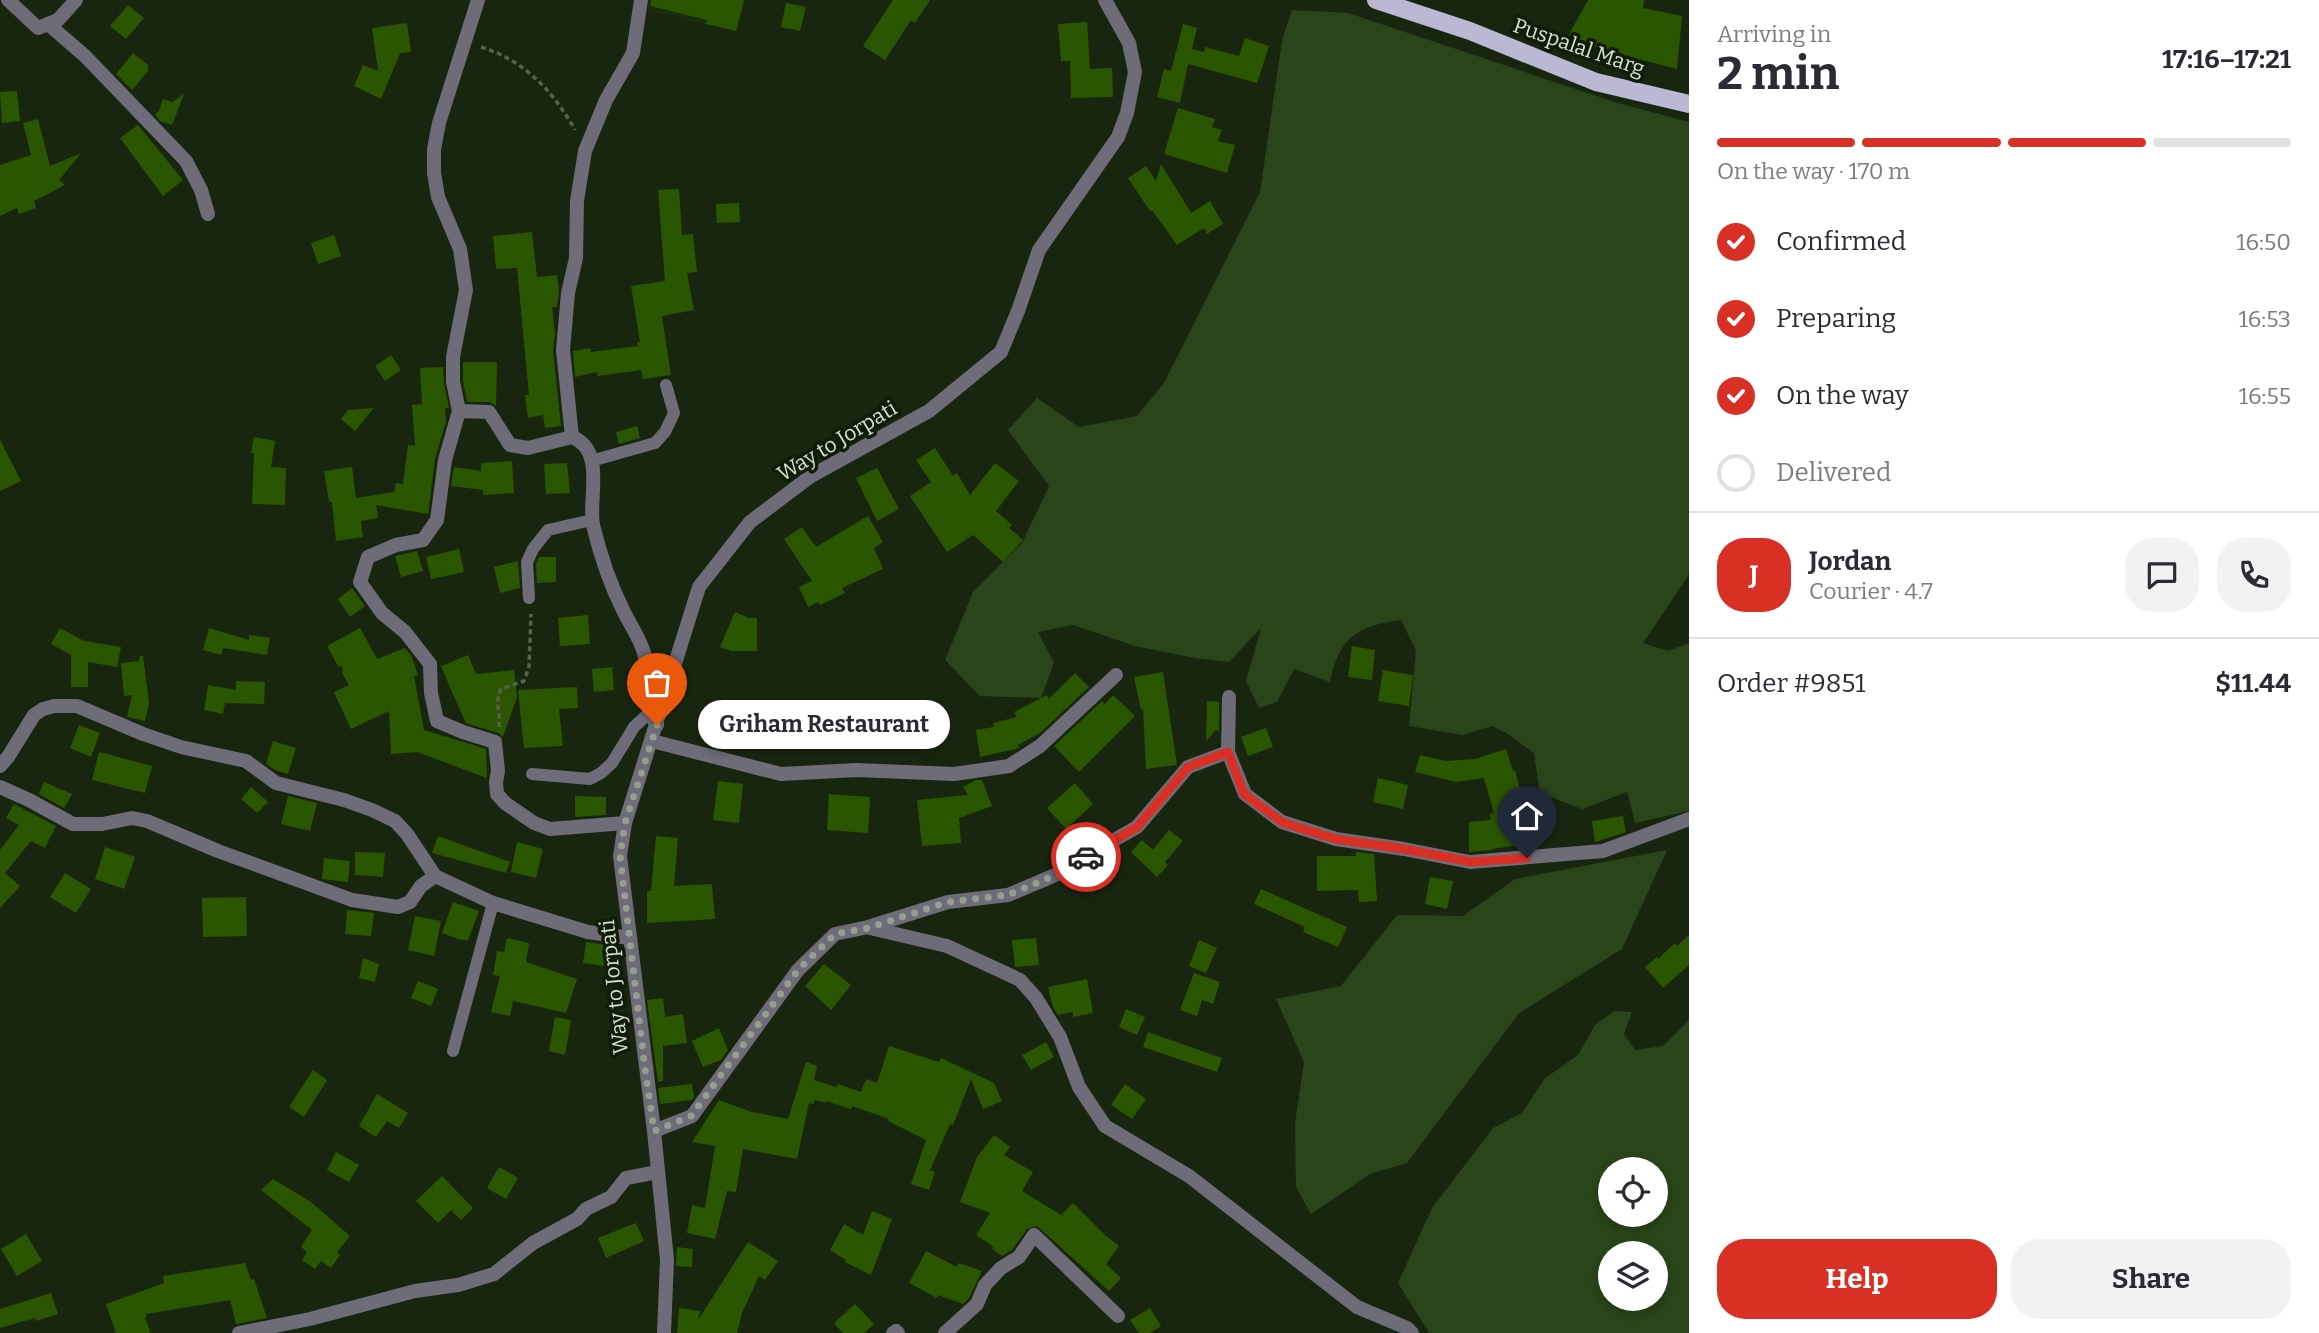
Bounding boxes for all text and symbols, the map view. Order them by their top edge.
street label: Puspalal Marg [1510,12,1648,82]
text: Arriving in [1717,20,1831,48]
text: 17:16–17:21 [2162,44,2291,75]
text: 2 min [1717,46,1839,101]
text: On the way · 170 m [1717,157,1910,185]
icon: check [1717,223,1755,261]
text: Confirmed [1776,226,1906,257]
text: 16:50 [2236,228,2291,256]
icon: check [1717,300,1755,338]
text: Preparing [1776,303,1896,334]
text: 16:53 [2238,305,2291,333]
icon: check [1717,377,1755,415]
text: On the way [1776,380,1909,411]
text: 16:55 [2239,382,2291,410]
street label: Way to Jorpati [772,395,902,487]
text: Delivered [1776,457,1891,488]
button: chat [2125,538,2199,612]
button: phone [2217,538,2291,612]
text: Jordan [1809,546,1891,577]
text: J [1750,560,1758,591]
text: Courier · 4.7 [1809,577,1933,605]
pin [627,653,687,725]
icon: bag [638,664,676,702]
text: Order #9851 [1717,668,1866,699]
text: $11.44 [2215,668,2291,699]
callout: Griham Restaurant [699,700,951,750]
text: Griham Restaurant [719,710,929,738]
pin [1497,786,1557,858]
icon: home [1508,797,1546,835]
courier [1051,822,1121,892]
icon: car [1067,838,1105,876]
street label: Way to Jorpati [594,918,634,1056]
map controls [1598,1157,1668,1311]
button: locate [1598,1157,1668,1227]
button: Help [1717,1239,1997,1319]
button: Share [2011,1239,2291,1319]
button: layers [1598,1241,1668,1311]

